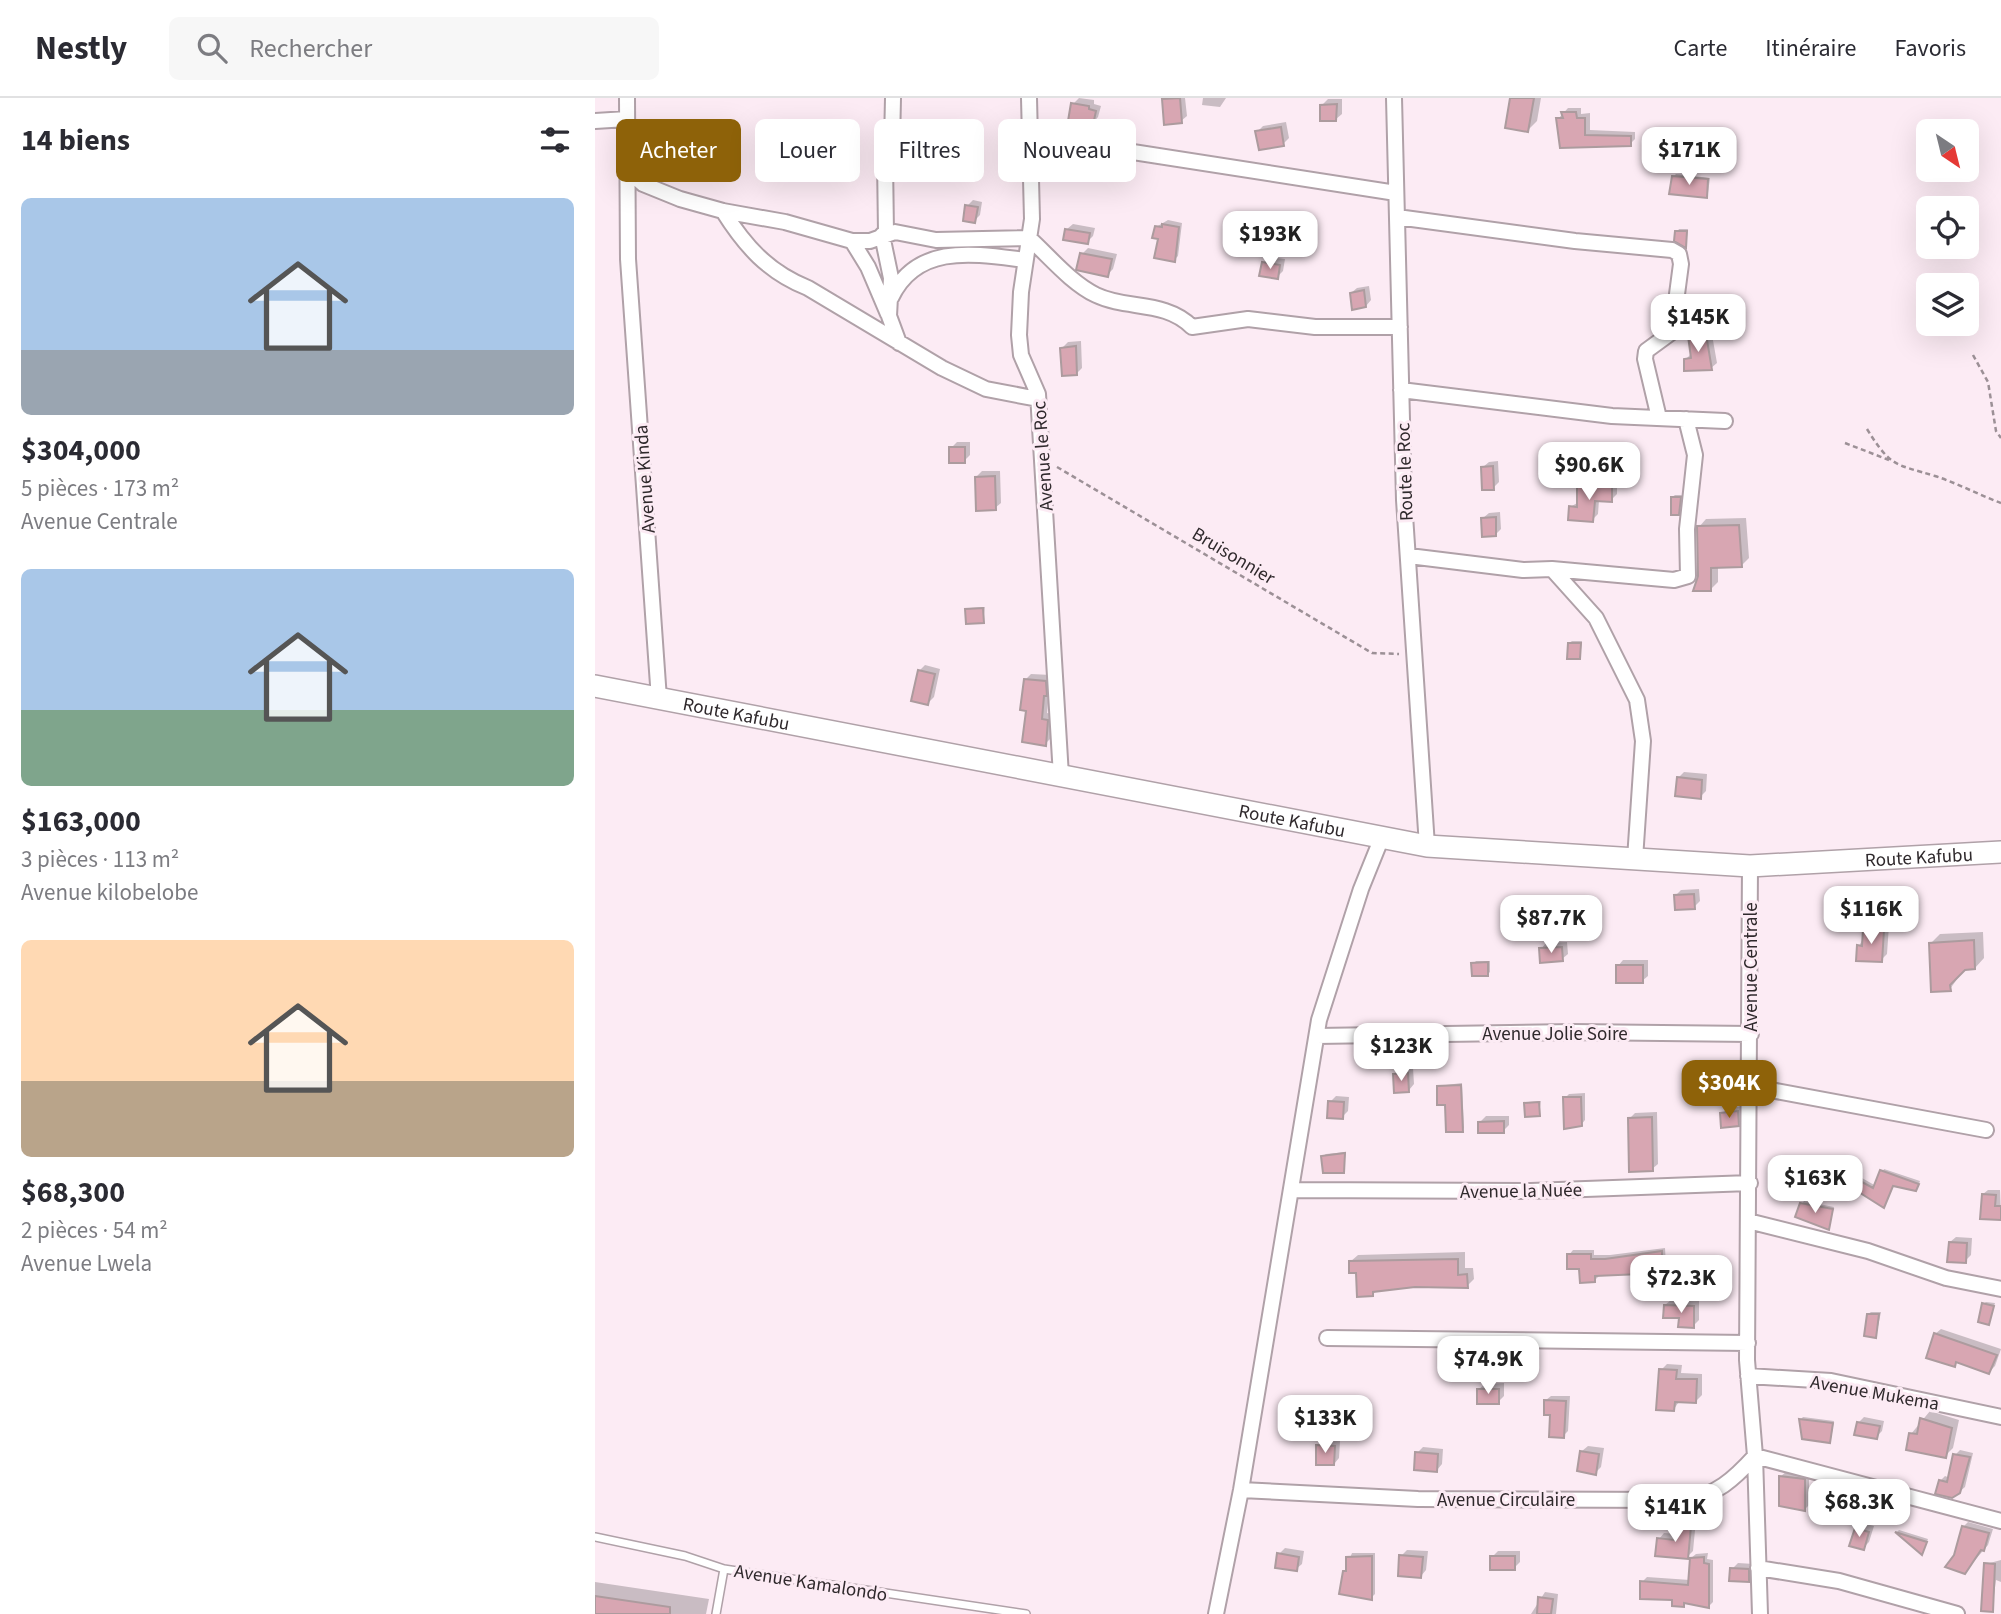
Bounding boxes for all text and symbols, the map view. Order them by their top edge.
search box [169,17,659,80]
text: Nestly [35,25,127,72]
icon: search [193,29,231,67]
text: Rechercher [249,30,372,67]
text: Carte [1673,31,1727,66]
text: Itinéraire [1765,31,1856,66]
text: Favoris [1894,31,1966,66]
text: 14 biens [21,119,130,162]
chip: Acheter [616,119,741,182]
chip: Louer [755,119,860,182]
chip: Filtres [874,119,984,182]
chip: Nouveau [998,119,1136,182]
north arrow [1916,119,1979,182]
map controls [1916,119,1979,336]
icon: filters [536,121,574,159]
pin: $171K [1640,127,1738,187]
text: $171K [1658,133,1720,166]
button: locate [1916,196,1979,259]
pin: $193K [1221,212,1319,271]
text: $193K [1239,217,1301,250]
icon: home [235,243,361,369]
button: layers [1916,273,1979,336]
pin: $145K [1649,294,1747,354]
text: $145K [1667,300,1729,333]
street label: Avenue le Roc [1026,400,1061,512]
street label: Route le Roc [1390,422,1421,522]
street label: Avenue Kinda [628,424,663,534]
text: $304,000 [21,429,141,472]
pin: $90.6K [1532,442,1646,502]
text: $90.6K [1554,448,1624,481]
text: 5 pièces · 173 m² [21,472,179,505]
text: Avenue Centrale [21,505,178,538]
street label: Bruisonnier [1187,521,1280,592]
icon: home [235,614,361,740]
street label: Route Kafubu [681,691,792,738]
street label: Route Kafubu [1236,798,1348,845]
text: $163,000 [21,800,141,843]
street label: Route Kafubu [1864,842,1974,875]
text: 3 pièces · 113 m² [21,843,179,876]
text: Avenue kilobelobe [21,876,198,909]
pin: $116K [1822,886,1920,946]
text: $116K [1840,892,1902,925]
pin: $87.7K [1494,896,1608,955]
text: $87.7K [1516,901,1586,934]
street label: Avenue Centrale [1738,902,1765,1032]
icon: home [235,985,361,1111]
street label: Avenue Jolie Soire [1482,1021,1628,1048]
pin: $123K [1352,1024,1450,1083]
text: $123K [1370,1029,1432,1062]
pin: $304K [1680,1060,1778,1120]
text: $304K [1698,1066,1760,1099]
pin: $163K [1766,1156,1864,1215]
text: $163K [1784,1161,1846,1194]
text: $68,300 [21,1171,125,1214]
street label: Avenue la Nuée [1460,1177,1582,1206]
text: 2 pièces · 54 m² [21,1214,168,1247]
text: Avenue Lwela [21,1247,152,1280]
pin: $72.3K [1624,1256,1738,1315]
text: $72.3K [1646,1261,1716,1294]
pin: $74.9K [1431,1336,1545,1396]
text: $74.9K [1453,1342,1523,1375]
street label: Avenue Mukema [1808,1369,1941,1418]
pin: $133K [1276,1396,1374,1455]
text: $133K [1294,1401,1356,1434]
pin: $68.3K [1802,1480,1916,1539]
pin: $141K [1626,1484,1724,1544]
text: $68.3K [1824,1485,1894,1518]
street label: Avenue Circulaire [1437,1487,1575,1514]
text: $141K [1644,1490,1706,1523]
street label: Avenue Kamalondo [732,1558,889,1609]

